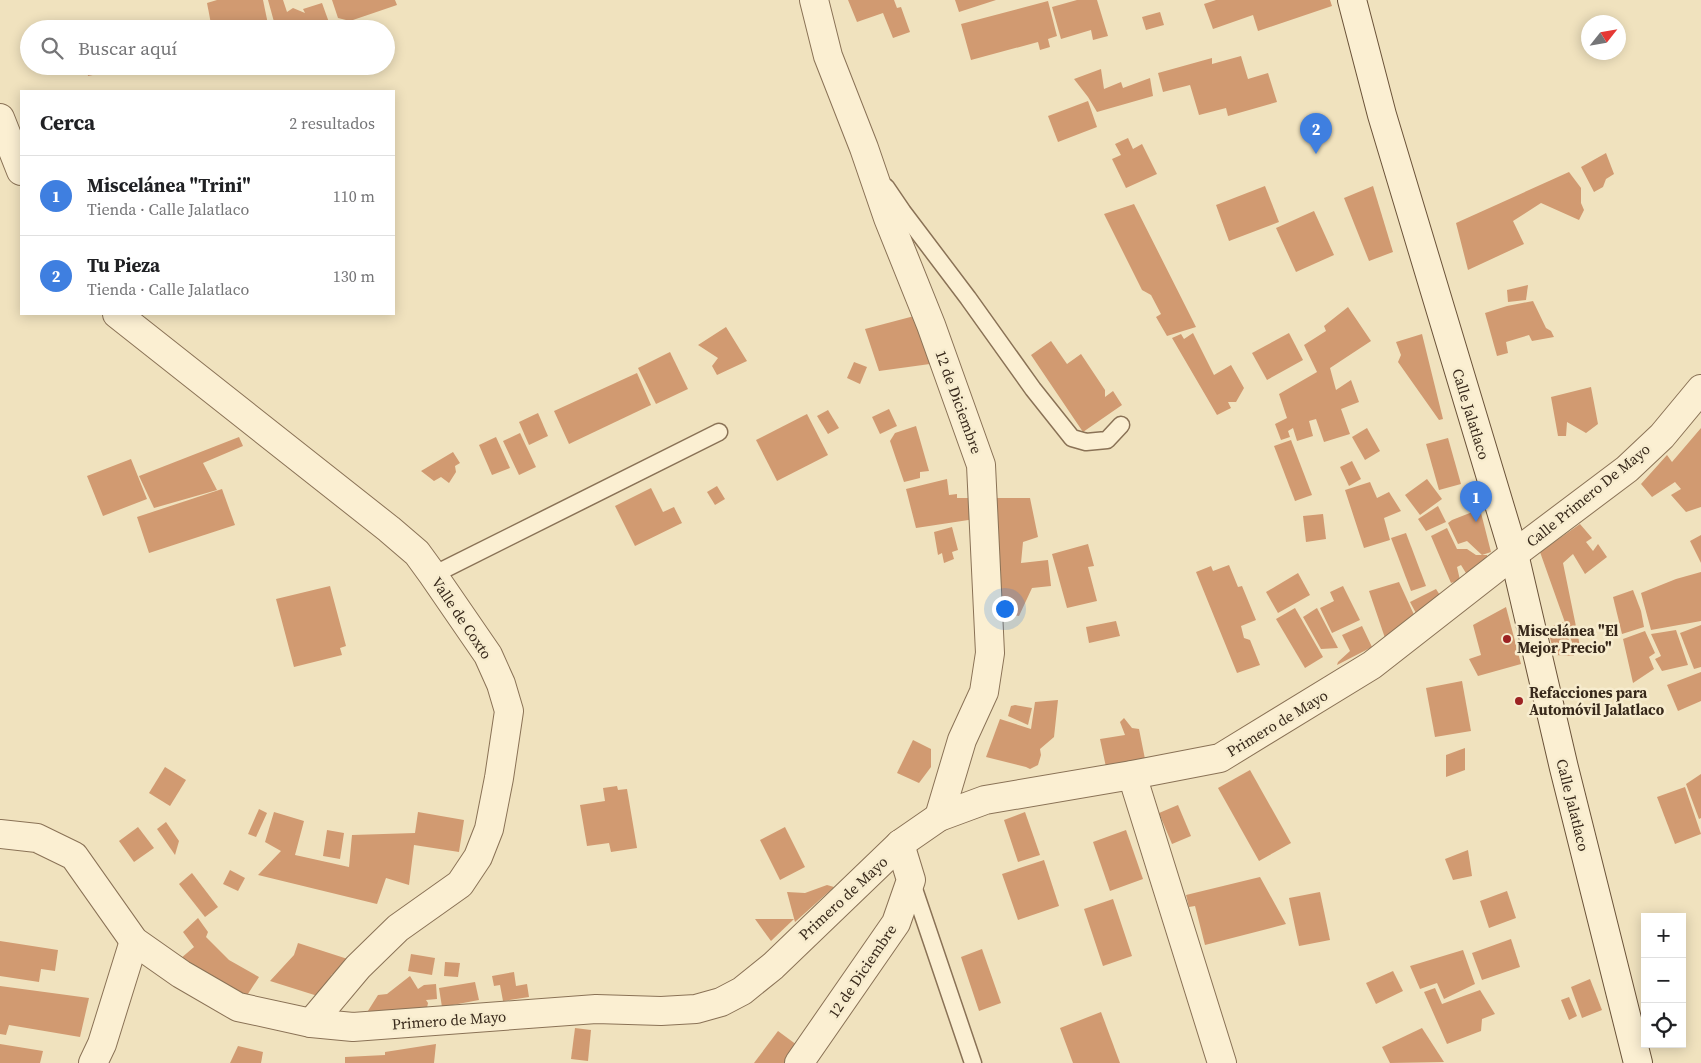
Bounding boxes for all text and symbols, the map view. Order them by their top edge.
north arrow [1581,15,1626,60]
search box [20,20,395,75]
icon: search [38,34,66,62]
text: Buscar aquí [78,35,177,61]
text: Cerca [40,108,95,137]
text: 2 resultados [289,112,375,134]
pin: 2 [1300,113,1332,154]
text: Miscelánea "Trini" [87,172,251,198]
text: 1 [52,185,60,207]
text: 110 m [333,185,375,207]
text: Tienda · Calle Jalatlaco [87,198,249,220]
text: Tu Pieza [87,252,160,278]
text: 2 [52,265,60,287]
text: 130 m [333,265,375,287]
text: Tienda · Calle Jalatlaco [87,278,249,300]
street label: 12 de Diciembre [931,347,988,457]
street label: Calle Jalatlaco [1447,366,1495,462]
street label: Calle Primero De Mayo [1522,438,1654,552]
pin: 1 [1460,481,1492,522]
street label: Valle de Coxto [427,573,497,663]
your location [992,596,1018,622]
place label: Miscelánea "El Mejor Precio" [1517,620,1619,658]
marker: Miscelánea "El Mejor Precio" [1501,633,1513,645]
place label: Refacciones para Automóvil Jalatlaco [1529,682,1665,720]
street label: Primero de Mayo [1222,684,1332,762]
marker: Refacciones para Automóvil Jalatlaco [1513,695,1525,707]
street label: Calle Jalatlaco [1551,757,1595,853]
street label: Primero de Mayo [794,851,892,945]
map controls [1641,913,1686,1048]
button: + [1641,913,1686,958]
street label: 12 de Diciembre [823,920,901,1022]
button: − [1641,958,1686,1003]
button: locate [1641,1003,1686,1048]
street label: Primero de Mayo [391,1006,507,1034]

